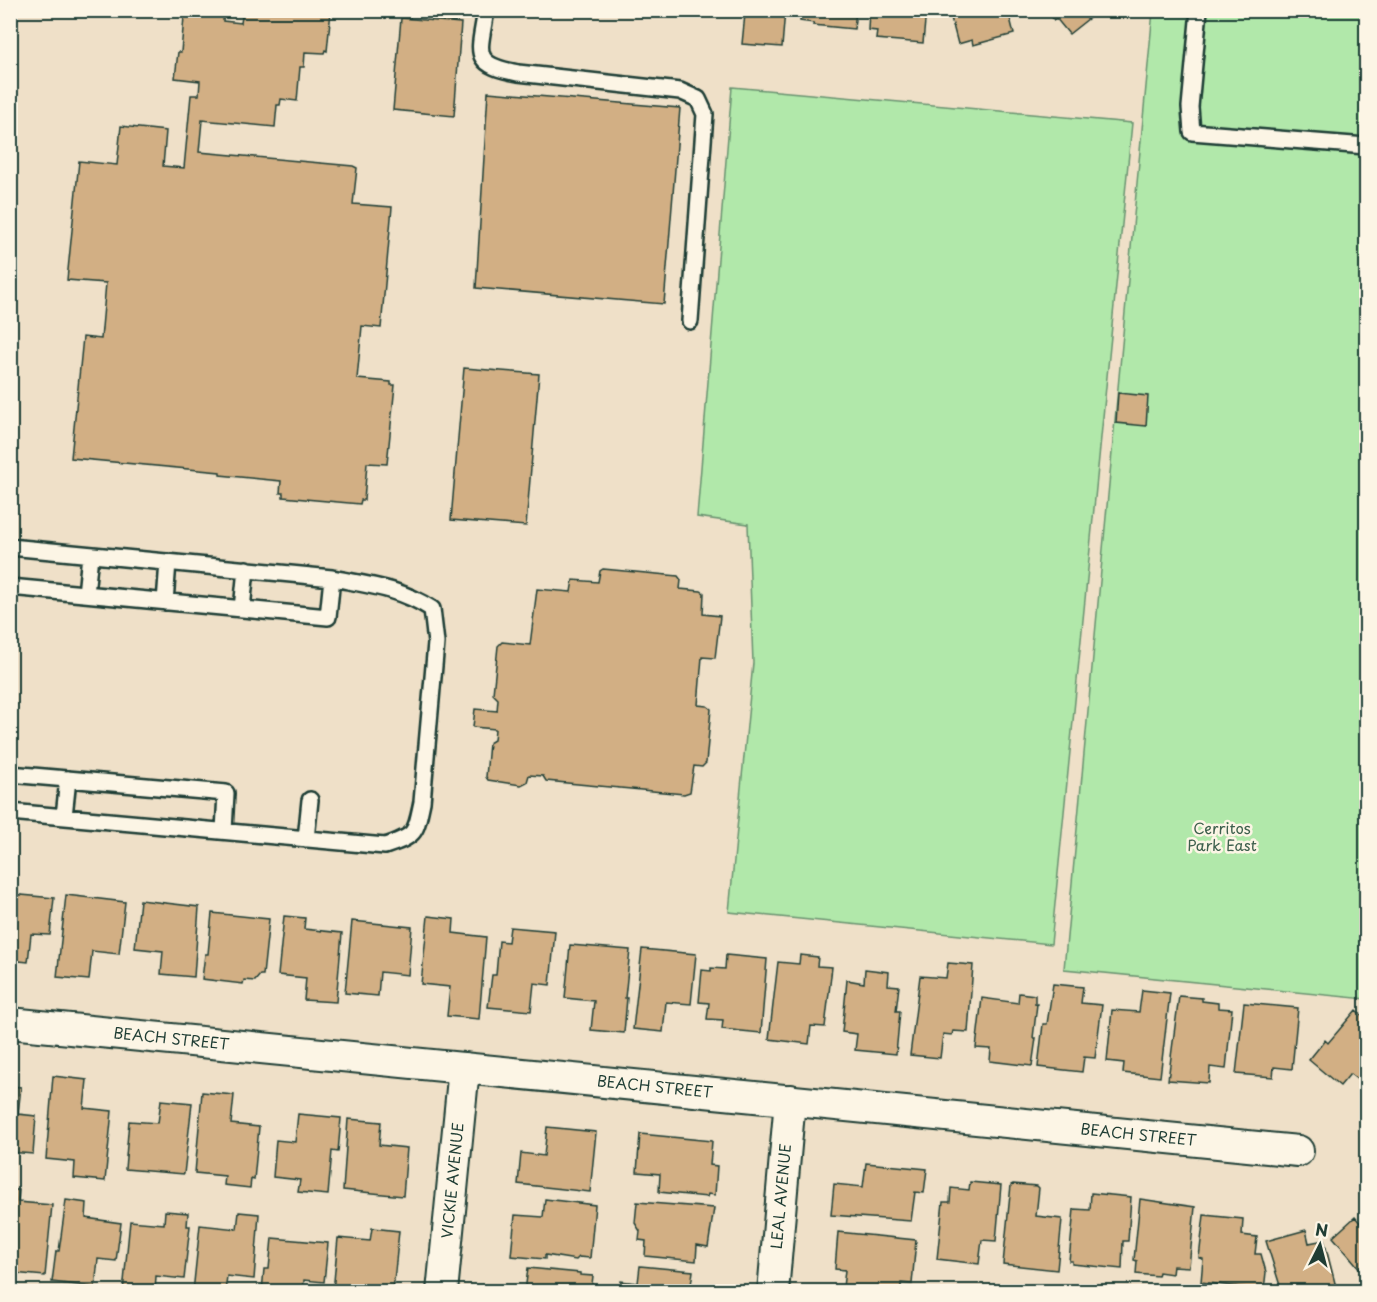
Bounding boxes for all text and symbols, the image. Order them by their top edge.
park label: Cerritos Park East [1187,816,1257,856]
street label: BEACH STREET [112,1020,231,1055]
street label: BEACH STREET [596,1068,715,1103]
street label: BEACH STREET [1080,1116,1198,1151]
street label: VICKIE AVENUE [434,1121,469,1239]
street label: LEAL AVENUE [764,1142,796,1250]
north arrow [1290,1215,1350,1275]
text: N [1314,1216,1329,1242]

